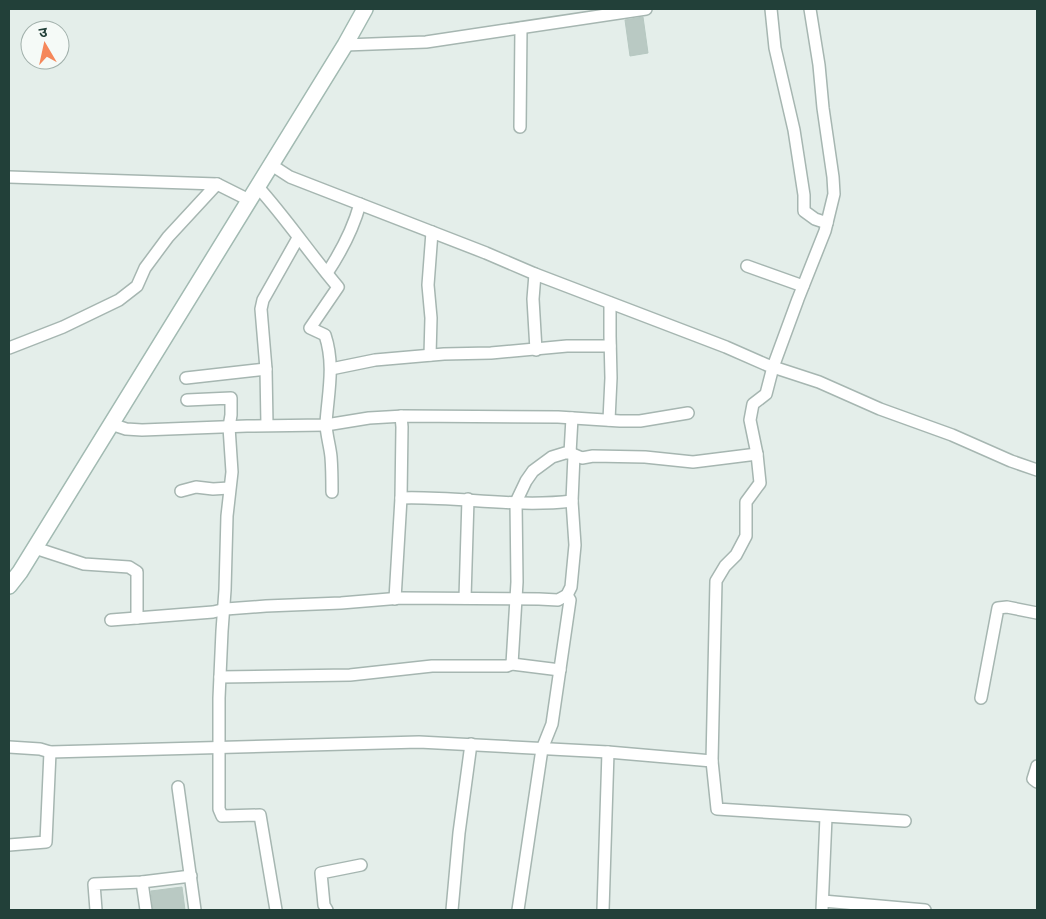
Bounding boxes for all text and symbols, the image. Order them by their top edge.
north arrow [20,20,70,70]
text: उ [37,21,49,43]

